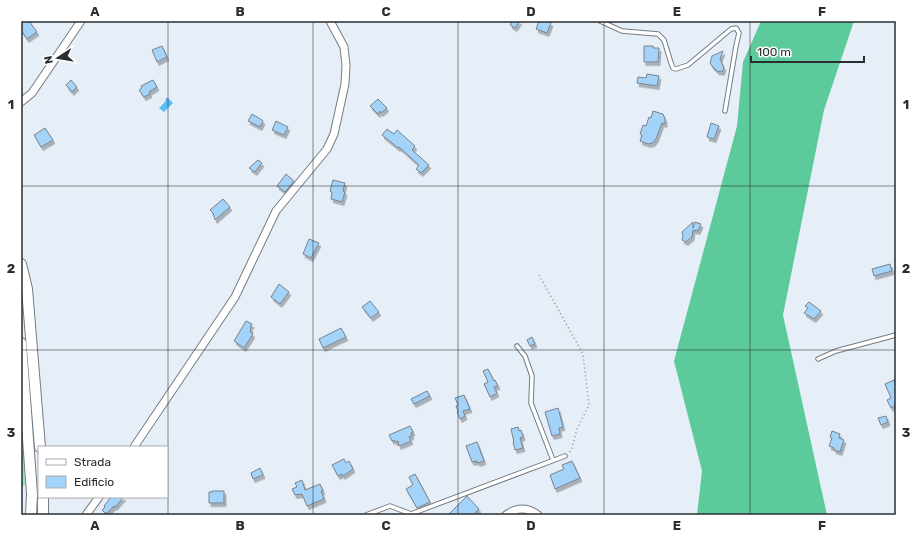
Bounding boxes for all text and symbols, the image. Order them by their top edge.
text: A [90,4,100,19]
text: B [235,4,245,19]
text: C [381,4,391,19]
text: D [526,4,536,19]
text: E [673,4,681,19]
text: F [818,4,826,19]
north arrow [38,38,78,78]
scale bar [751,38,864,64]
text: 100 m [757,45,791,59]
text: N [42,55,56,65]
text: 1 [8,97,14,112]
text: 1 [903,97,909,112]
text: 2 [7,261,15,276]
text: 2 [902,261,910,276]
text: 3 [7,425,16,440]
text: 3 [902,425,911,440]
legend [38,446,168,498]
text: Strada [74,455,111,469]
text: Edificio [74,475,114,489]
text: A [90,518,100,533]
text: B [235,518,245,533]
text: C [381,518,391,533]
text: D [526,518,536,533]
text: E [673,518,681,533]
text: F [818,518,826,533]

